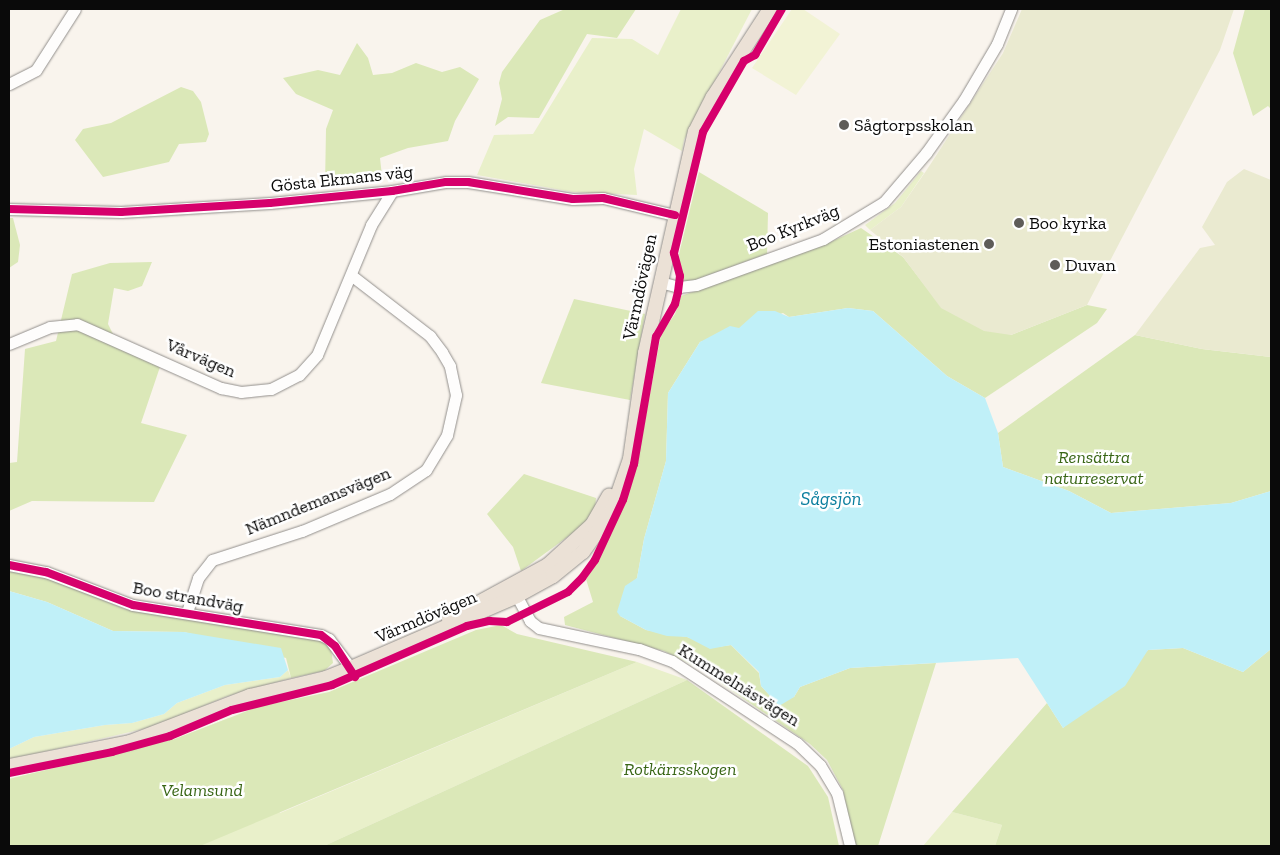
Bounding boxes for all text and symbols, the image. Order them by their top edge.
place label: Sågtorpsskolan [854,114,973,136]
marker: Sågtorpsskolan [838,119,850,131]
street label: Gösta Ekmans väg [270,161,414,197]
street label: Boo Kyrkväg [744,200,842,256]
place label: Boo kyrka [1029,212,1106,234]
marker: Boo kyrka [1013,217,1025,229]
street label: Värmdövägen [618,232,662,342]
place label: Estoniastenen [868,233,979,255]
marker: Estoniastenen [983,238,995,250]
place label: Duvan [1065,254,1116,276]
marker: Duvan [1049,259,1061,271]
street label: Vårvägen [163,334,239,382]
park label: Rensättra naturreservat [1044,447,1144,489]
street label: Nämndemansvägen [242,462,394,540]
water label: Sågsjön [801,488,861,510]
street label: Boo strandväg [131,577,245,617]
street label: Värmdövägen [372,586,480,648]
street label: Kummelnäsvägen [674,639,804,731]
park label: Rotkärrsskogen [624,758,736,780]
park label: Velamsund [161,779,243,801]

